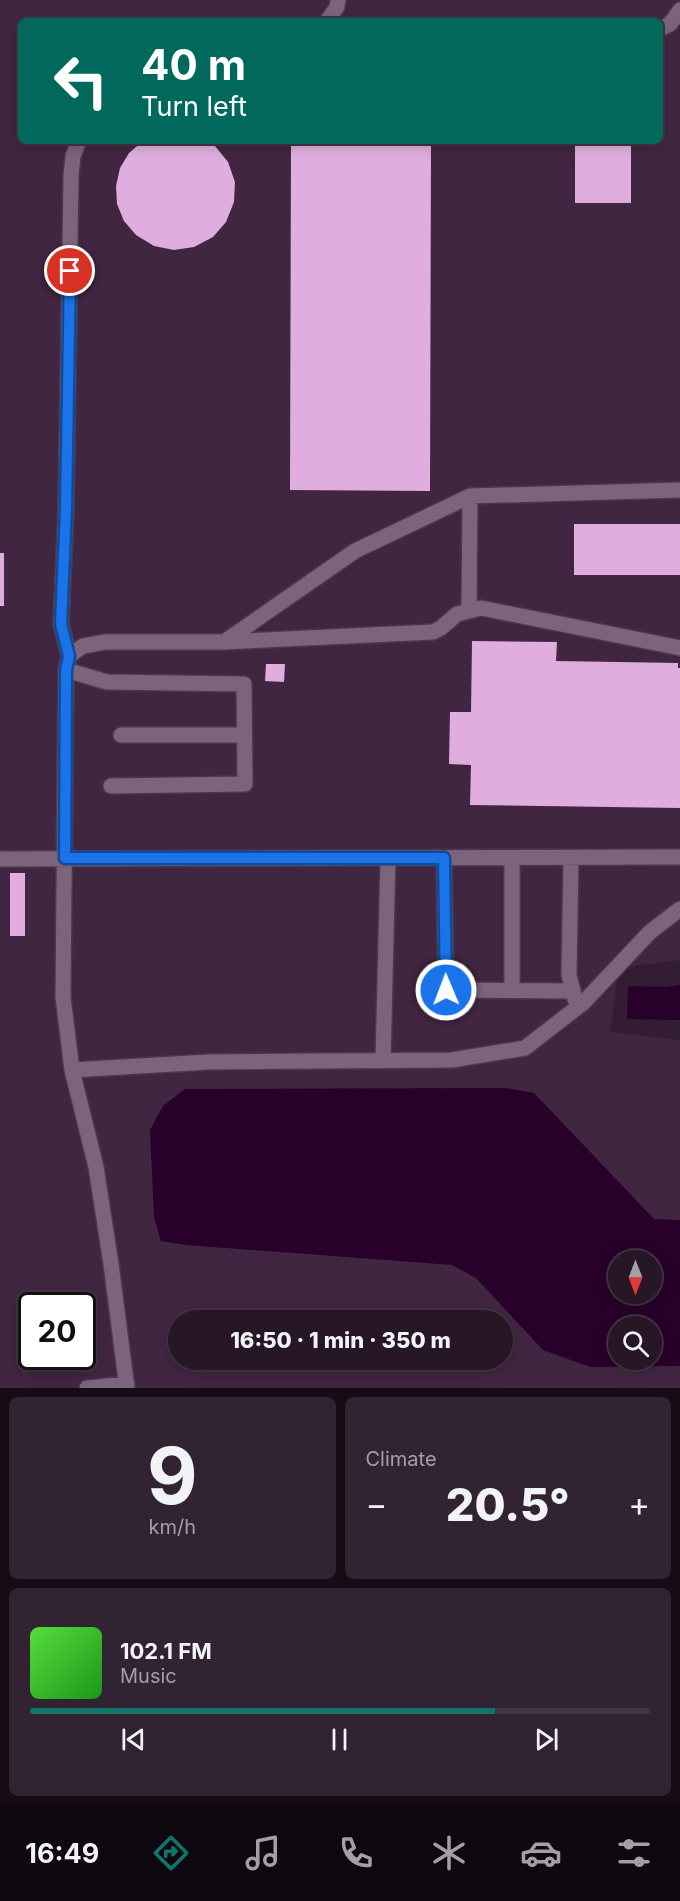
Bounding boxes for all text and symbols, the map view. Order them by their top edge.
text: 40 m [141,39,246,90]
icon: left [42,42,120,120]
text: Turn left [141,90,247,123]
pin [44,245,95,296]
icon: arrive [53,254,86,287]
position arrow [414,958,478,1022]
north arrow [608,1250,662,1304]
map controls [608,1250,662,1370]
speed limit sign: 20 [18,1292,96,1370]
button: search [608,1316,662,1370]
text: 16:50 · 1 min · 350 m [230,1327,451,1353]
text: 9 [147,1428,198,1523]
text: Climate [366,1447,437,1471]
text: 20.5° [446,1477,570,1532]
text: − [366,1484,387,1524]
text: + [628,1484,650,1524]
text: km/h [148,1515,196,1539]
text: 102.1 FM [120,1638,212,1664]
text: Music [120,1664,177,1688]
icon: previous [117,1723,150,1756]
icon: pause [323,1723,356,1756]
icon: next [530,1723,563,1756]
icon: directions [150,1832,192,1874]
icon: music [242,1832,284,1874]
icon: phone [335,1832,377,1874]
icon: climate [428,1832,470,1874]
icon: car [520,1832,562,1874]
icon: filters [613,1832,655,1874]
text: 16:49 [25,1837,99,1870]

